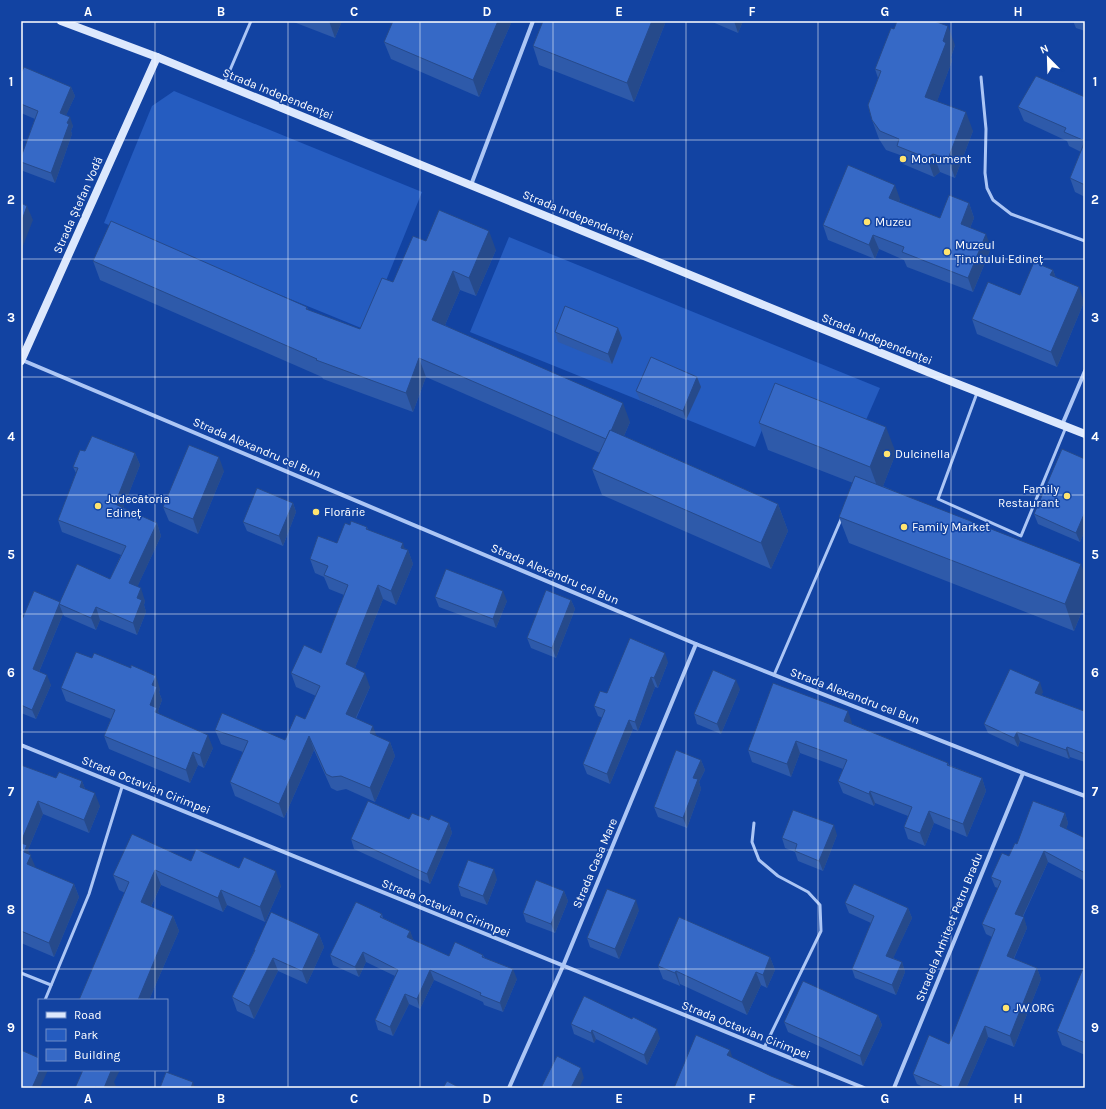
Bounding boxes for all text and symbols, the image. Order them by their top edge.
text: A [84,4,92,19]
text: B [217,4,225,19]
text: C [350,4,358,19]
text: D [483,4,492,19]
text: E [615,4,623,19]
text: F [748,4,756,19]
text: G [881,4,889,19]
text: H [1013,4,1023,19]
north arrow [1028,38,1068,78]
text: N [1038,42,1050,57]
street label: Strada Independenței [221,65,335,123]
text: 1 [9,74,13,89]
text: 1 [1093,74,1097,89]
place label: Monument [911,152,972,166]
street label: Strada Ștefan Vodă [50,154,106,256]
marker: Monument [898,154,908,164]
street label: Strada Independenței [521,187,635,245]
text: 2 [7,192,15,207]
text: 2 [1091,192,1099,207]
place label: Muzeu [875,215,912,229]
marker: Muzeu [862,217,872,227]
place label: Muzeul Ținutului Edineț [955,238,1044,267]
marker: Muzeul Ținutului Edineț [942,247,952,257]
text: 3 [7,310,15,325]
street label: Strada Independenței [820,310,934,368]
text: 3 [1091,310,1099,325]
street label: Strada Alexandru cel Bun [191,415,323,481]
text: 4 [7,429,15,444]
text: 4 [1091,429,1099,444]
place label: Dulcinella [895,447,950,461]
marker: Dulcinella [882,449,892,459]
place label: Family Restaurant [998,482,1059,510]
marker: Family Restaurant [1062,491,1072,501]
place label: Judecătoria Edineț [106,492,170,520]
marker: Judecătoria Edineț [93,501,103,511]
place label: Florărie [324,505,365,519]
marker: Florărie [311,507,321,517]
place label: Family Market [912,520,990,534]
marker: Family Market [899,522,909,532]
street label: Strada Alexandru cel Bun [489,541,621,607]
text: 5 [7,547,15,562]
text: 5 [1091,547,1099,562]
text: 6 [7,665,15,680]
street label: Strada Alexandru cel Bun [788,665,922,727]
text: 6 [1091,665,1099,680]
street label: Strada Octavian Cirimpei [80,753,212,817]
text: 7 [8,784,15,799]
text: 7 [1092,784,1099,799]
street label: Strada Casa Mare [570,816,620,910]
street label: Stradela Arhitect Petru Bradu [913,850,985,1004]
street label: Strada Octavian Cirimpei [380,876,512,940]
text: 8 [7,902,15,917]
text: 8 [1091,902,1099,917]
street label: Strada Octavian Cirimpei [680,998,812,1062]
legend [38,999,168,1071]
place label: JW.ORG [1014,1001,1055,1015]
marker: JW.ORG [1001,1003,1011,1013]
text: Road [74,1008,102,1022]
text: 9 [7,1020,15,1035]
text: 9 [1091,1020,1099,1035]
text: Park [74,1028,99,1042]
text: Building [74,1048,121,1062]
text: A [84,1091,92,1106]
text: B [217,1091,225,1106]
text: C [350,1091,358,1106]
text: D [483,1091,492,1106]
text: E [615,1091,623,1106]
text: F [748,1091,756,1106]
text: G [881,1091,889,1106]
text: H [1013,1091,1023,1106]

